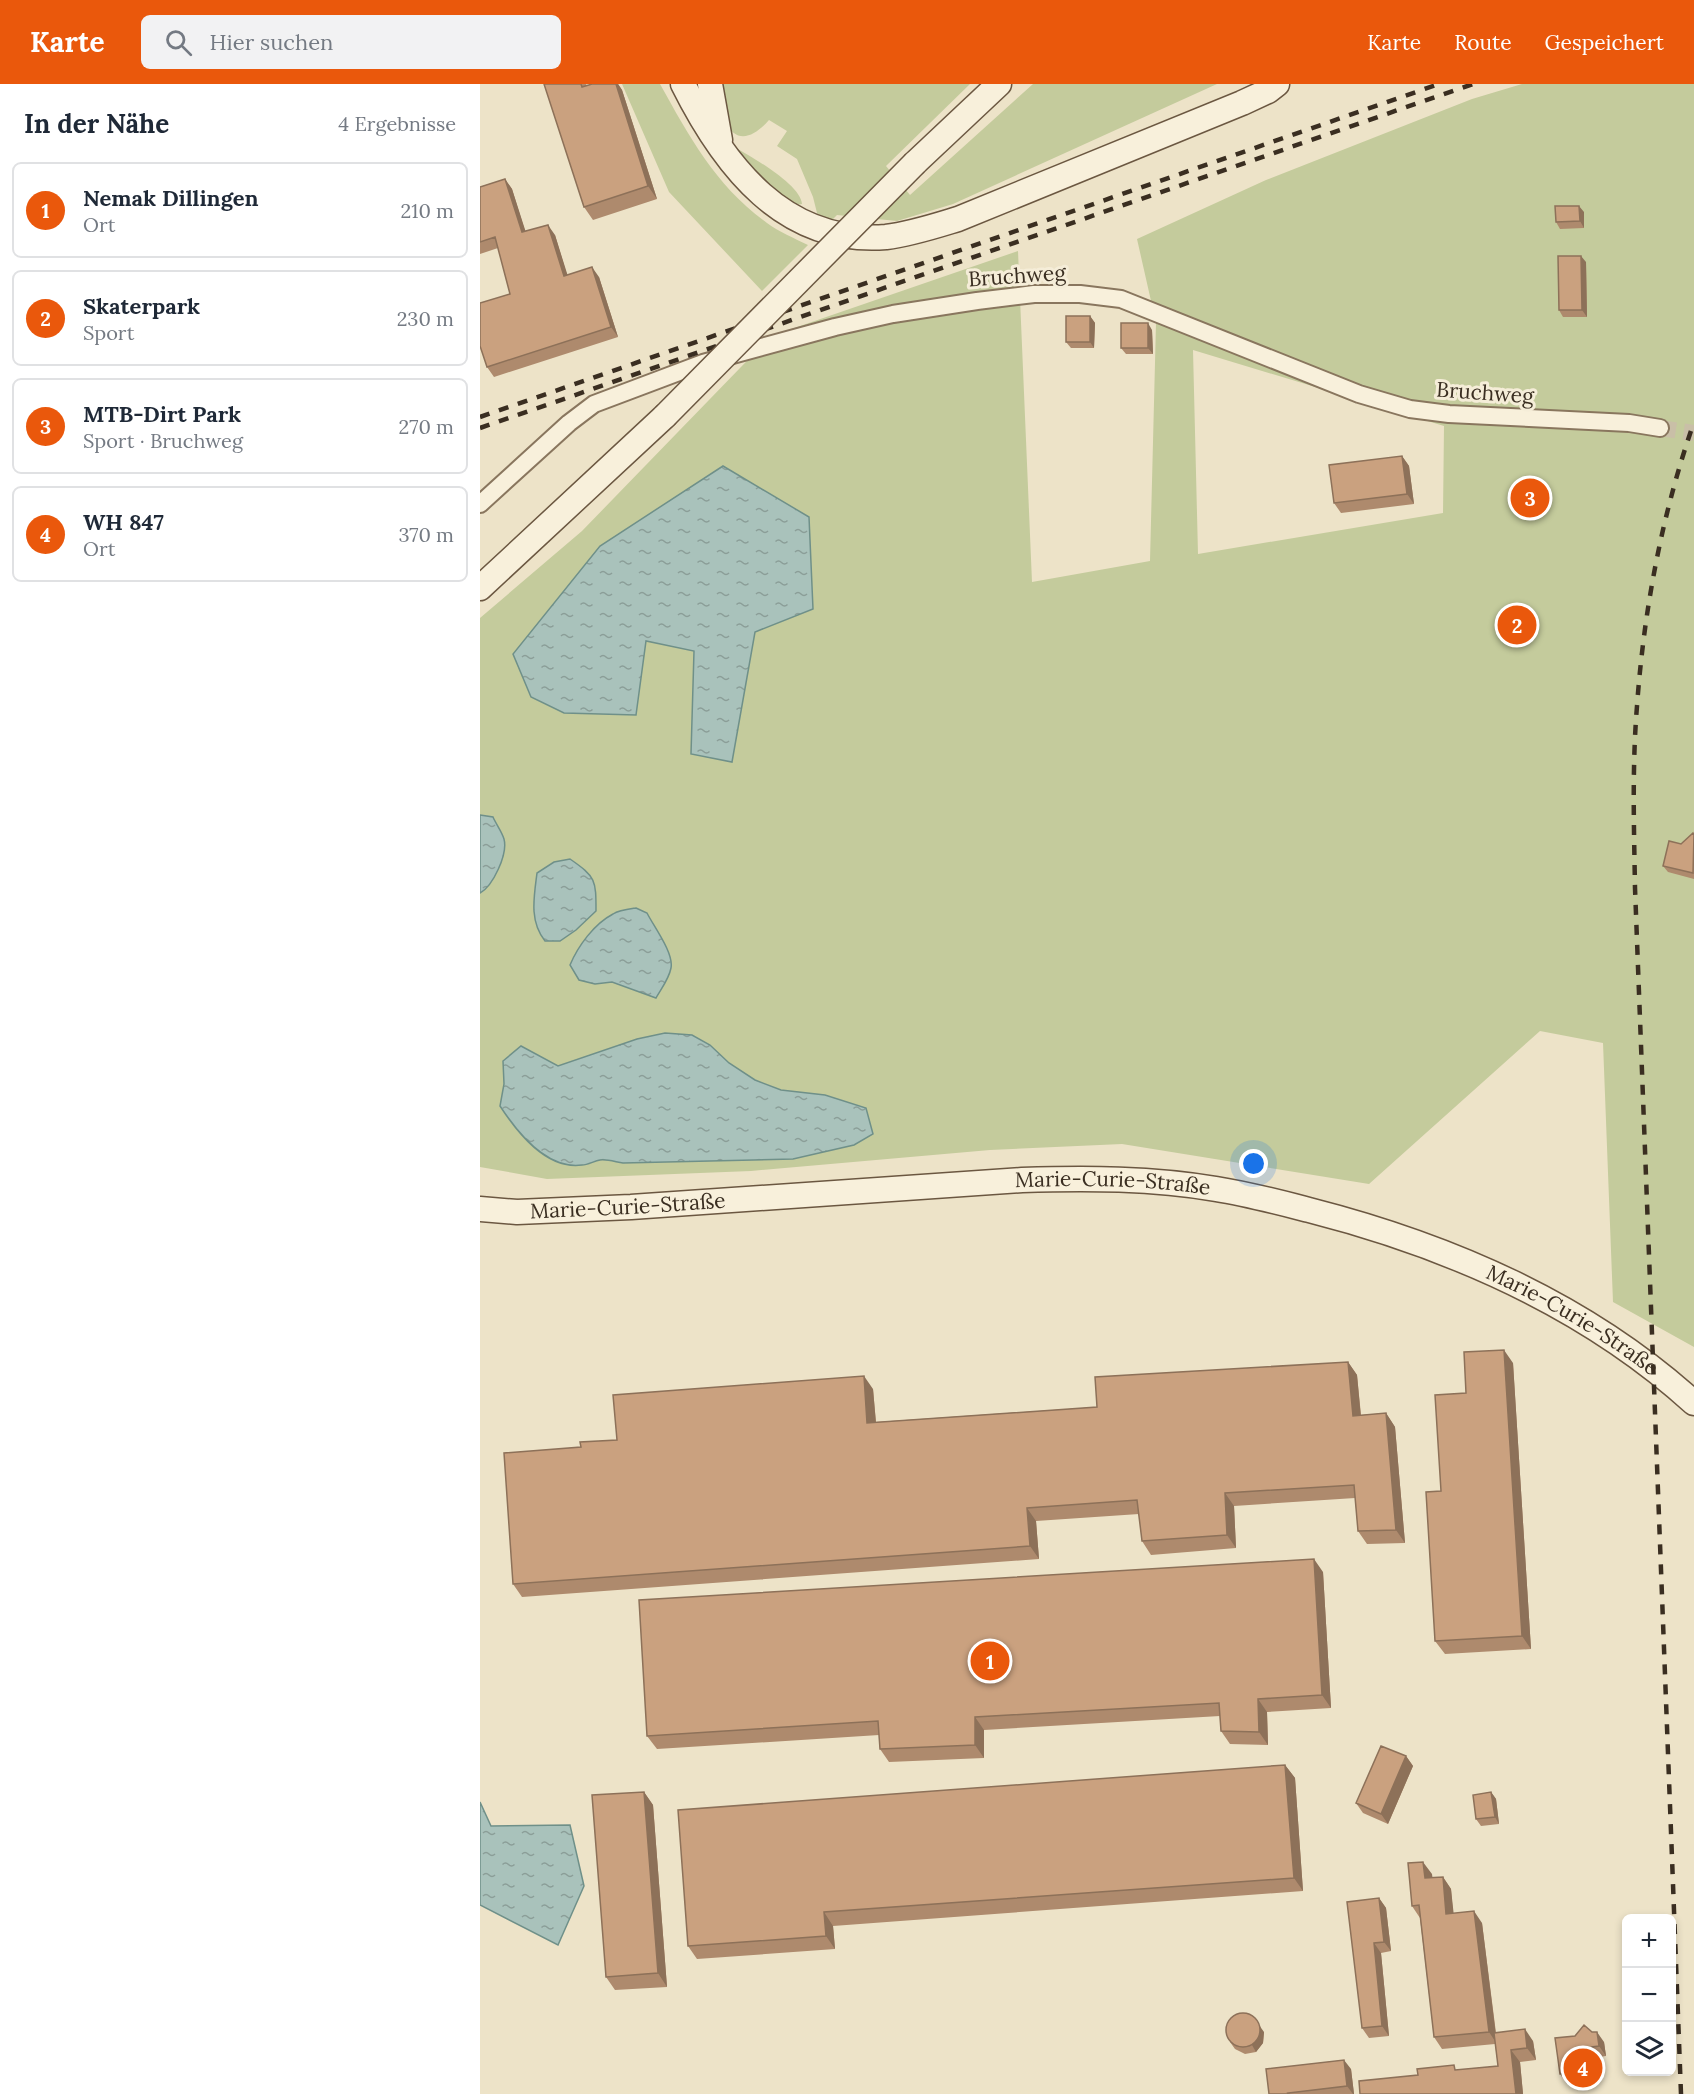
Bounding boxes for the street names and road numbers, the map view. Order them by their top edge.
street label: Bruchweg [967,259,1067,292]
street label: Bruchweg [1435,376,1535,409]
street label: Marie-Curie-Straße [1014,1165,1212,1201]
street label: Marie-Curie-Straße [529,1187,726,1224]
street label: Marie-Curie-Straße [1482,1258,1664,1381]

